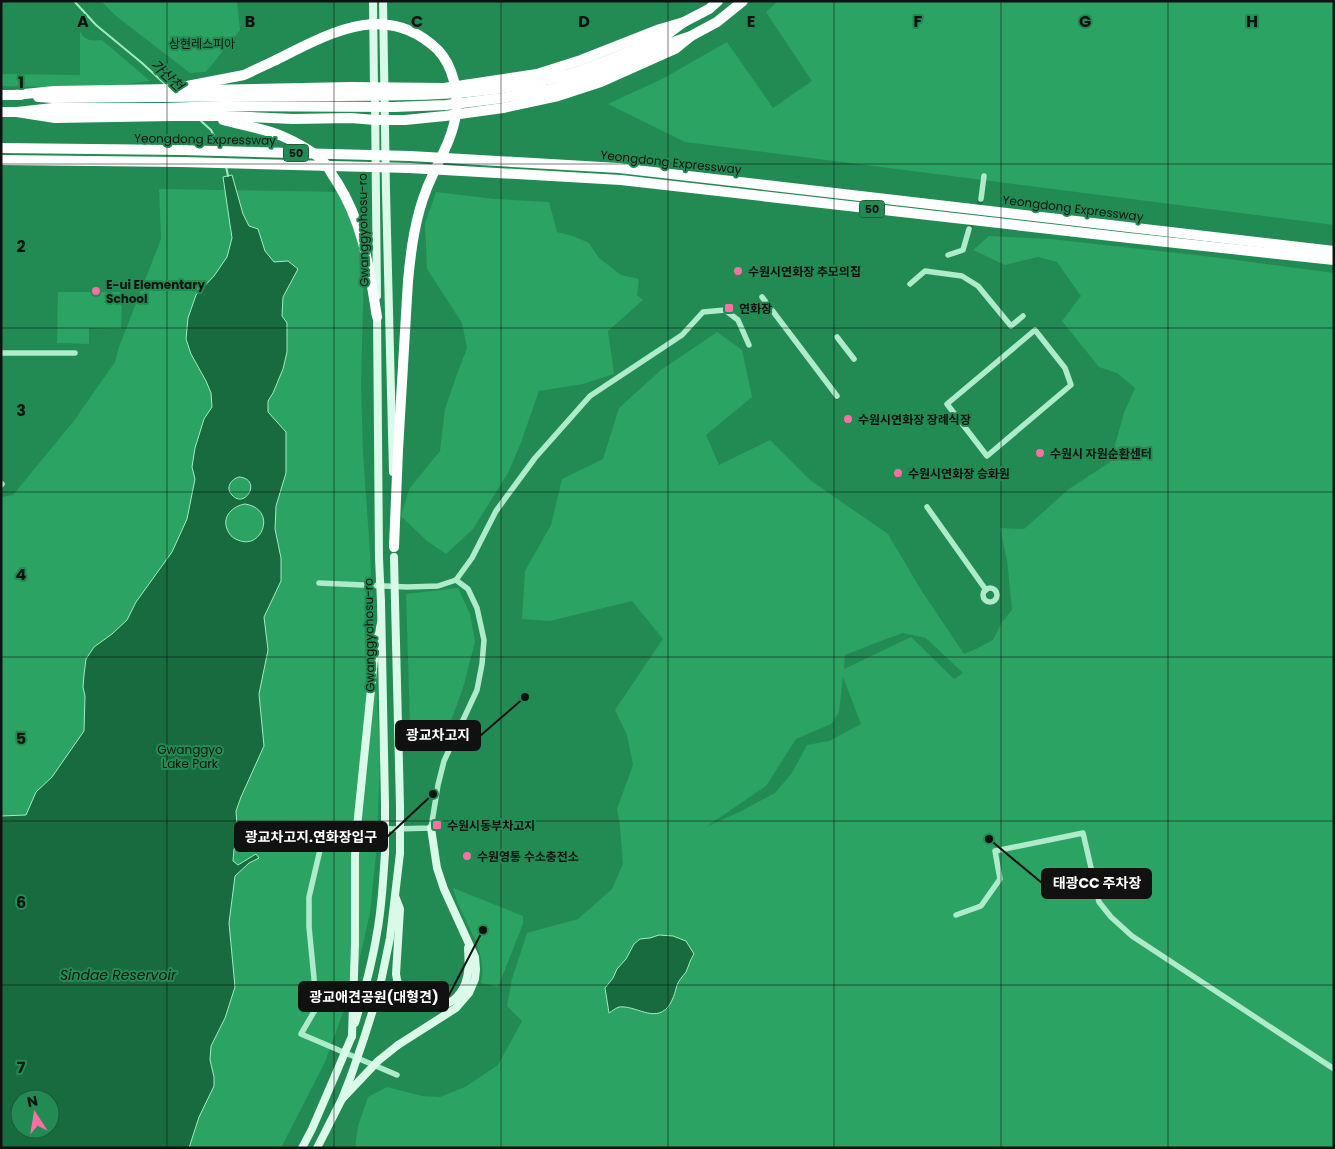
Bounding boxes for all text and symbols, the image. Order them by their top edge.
text: A [77,10,89,33]
text: B [245,10,255,33]
text: C [411,10,423,33]
text: D [578,10,590,33]
text: E [747,10,755,33]
text: F [914,10,923,33]
text: G [1079,10,1091,33]
text: H [1246,10,1258,33]
park label: 상현레스피아 [169,35,235,52]
water label: 가산천 [146,55,189,96]
text: 1 [18,71,24,94]
street label: Yeongdong Expressway [134,129,276,149]
road number: 50 [284,144,308,162]
street label: Yeongdong Expressway [600,146,743,178]
street label: Gwanggyohosu-ro [354,173,372,287]
street label: Yeongdong Expressway [1002,191,1145,225]
road number: 50 [860,200,884,218]
text: 2 [16,235,26,258]
place label: 수원시연화장 추모의집 [748,263,861,280]
marker: 수원시연화장 추모의집 [732,265,744,277]
place label: E-ui Elementary School [106,276,205,307]
marker: E-ui Elementary School [90,285,102,297]
place label: 연화장 [739,300,772,317]
marker: 연화장 [723,302,735,314]
text: 3 [16,399,26,422]
place label: 수원시연화장 장례식장 [858,411,971,428]
marker: 수원시연화장 장례식장 [842,413,854,425]
place label: 수원시 자원순환센터 [1050,445,1152,462]
marker: 수원시 자원순환센터 [1034,447,1046,459]
place label: 수원시연화장 승화원 [908,465,1010,482]
marker: 수원시연화장 승화원 [892,467,904,479]
text: 4 [16,563,27,586]
street label: Gwanggyohosu-ro [360,578,378,692]
callout: 광교차고지 [396,721,480,750]
text: 광교차고지 [406,725,470,745]
text: 5 [16,727,26,750]
park label: Gwanggyo Lake Park [157,741,223,772]
place label: 수원시동부차고지 [447,817,535,834]
marker: 수원시동부차고지 [431,819,443,831]
callout: 광교차고지.연화장입구 [235,822,387,851]
text: 광교차고지.연화장입구 [245,827,377,847]
place label: 수원영통 수소충전소 [477,848,579,865]
marker: 수원영통 수소충전소 [461,850,473,862]
callout: 태광CC 주차장 [1042,869,1151,898]
text: 태광CC 주차장 [1053,873,1141,893]
text: 6 [16,891,26,914]
water label: Sindae Reservoir [60,965,177,985]
callout: 광교애견공원(대형견) [299,982,448,1011]
text: 광교애견공원(대형견) [309,987,439,1007]
text: 7 [17,1056,26,1079]
north arrow [10,1089,60,1139]
text: N [25,1090,40,1112]

